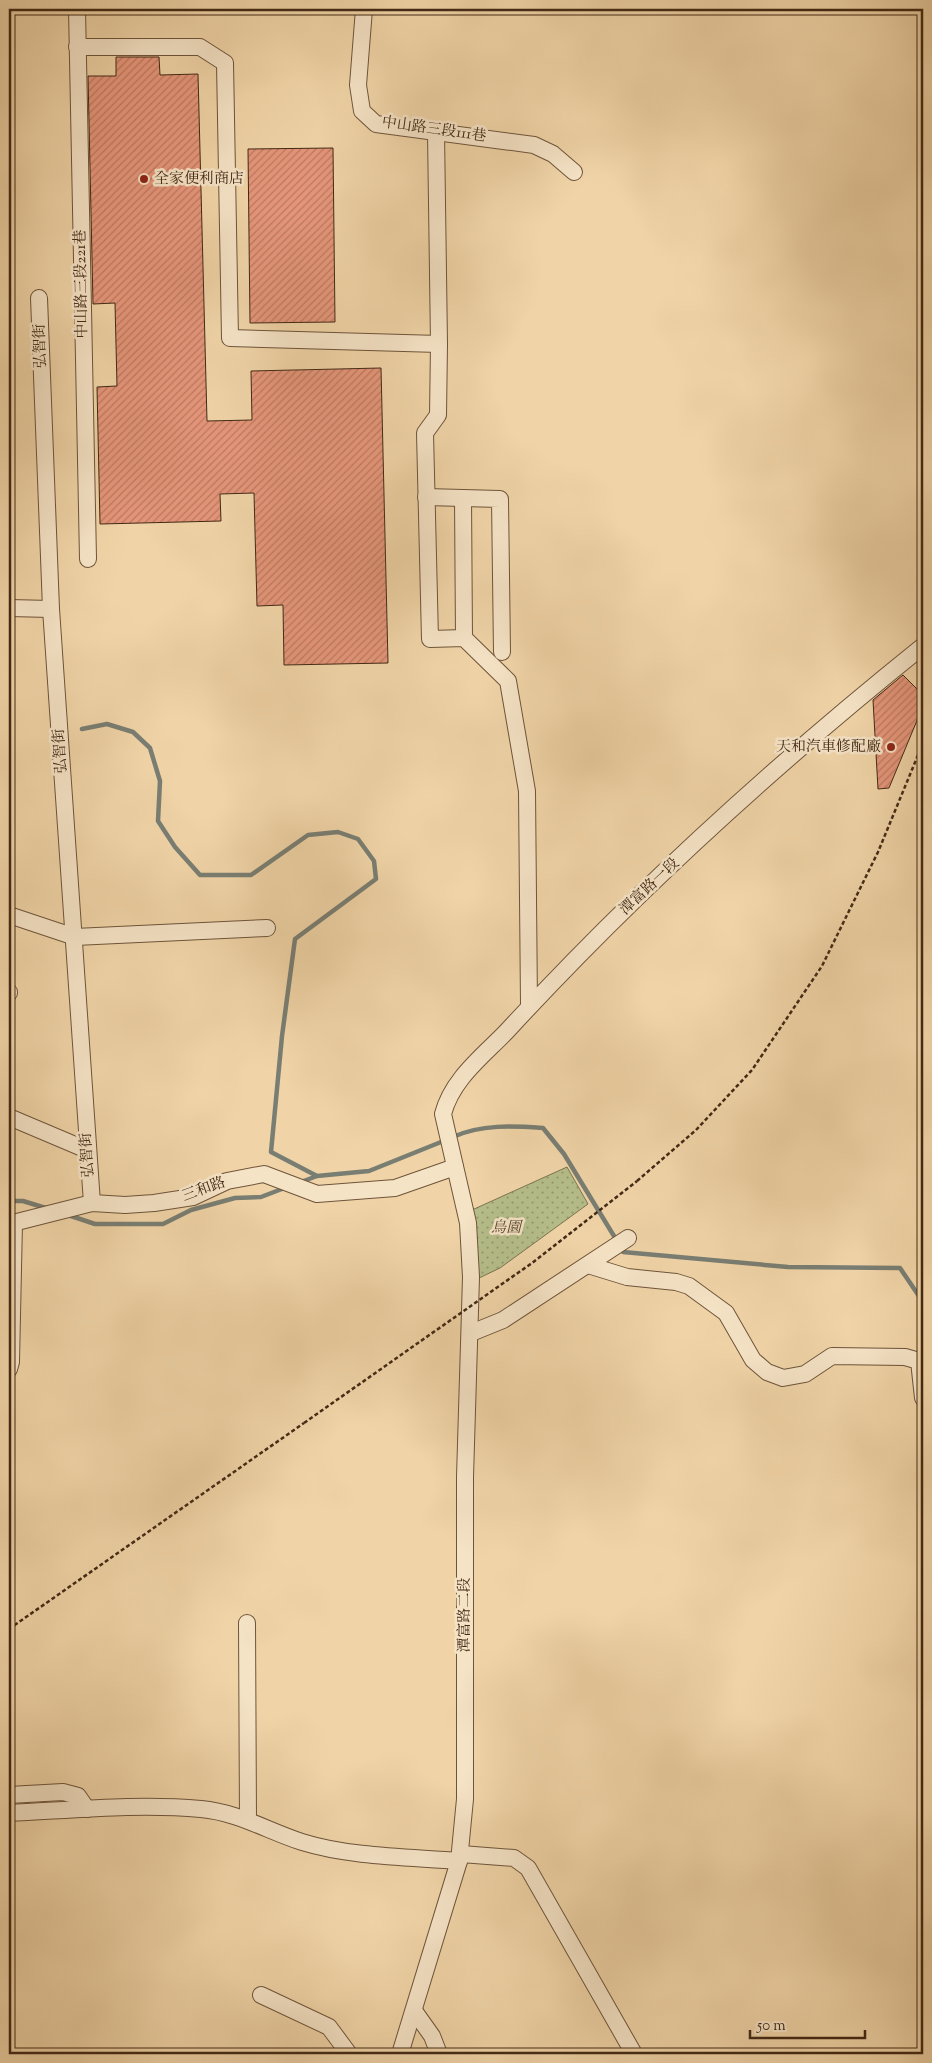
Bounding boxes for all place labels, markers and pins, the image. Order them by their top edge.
place label: 全家便利商店 [154,169,244,190]
marker: 全家便利商店 [138,173,150,185]
place label: 天和汽車修配廠 [776,737,881,758]
marker: 天和汽車修配廠 [885,741,897,753]

